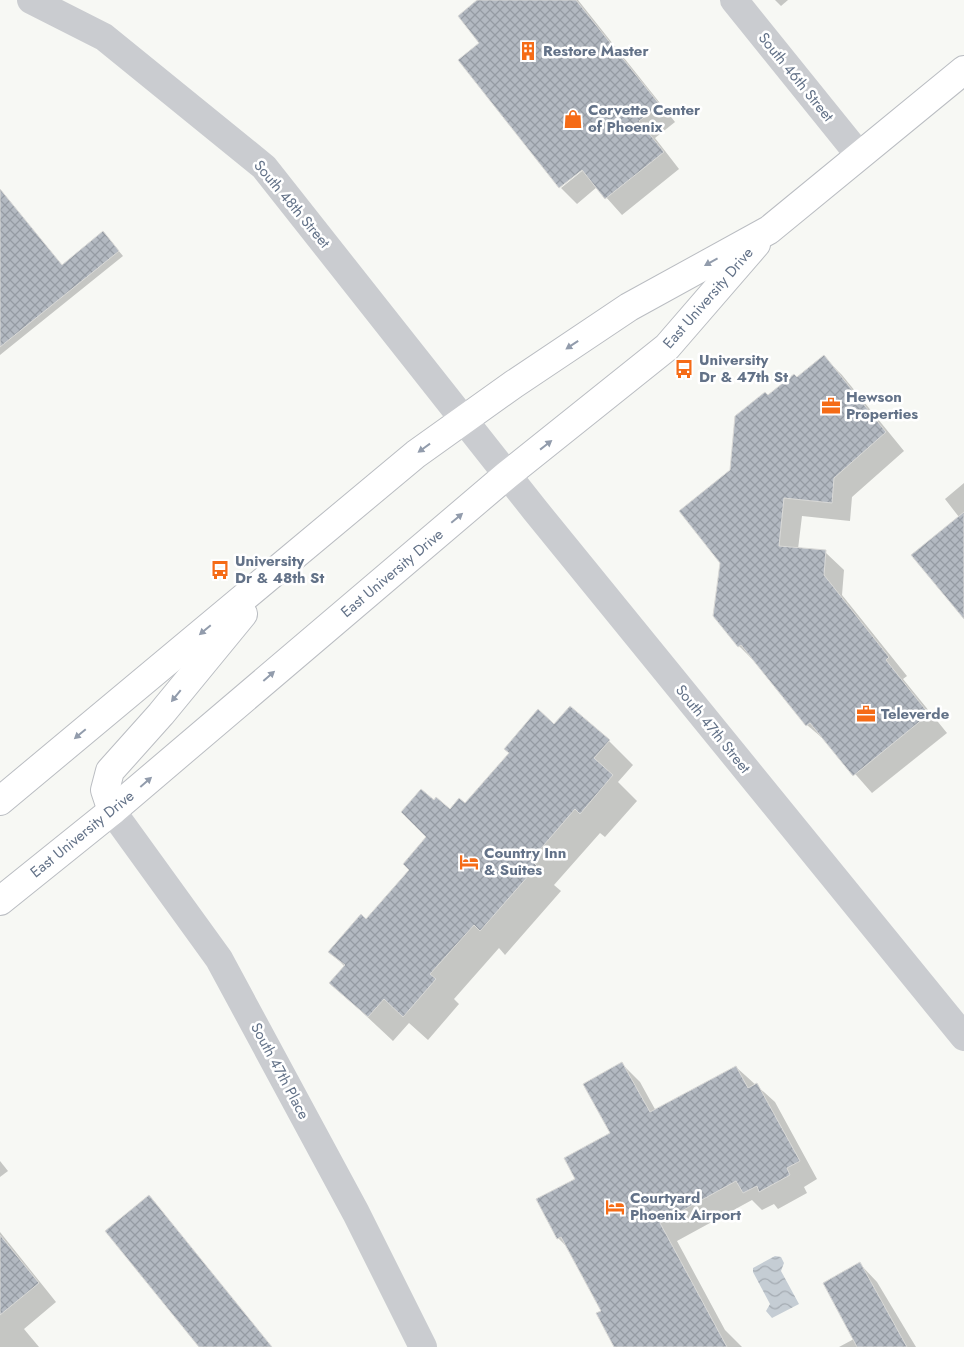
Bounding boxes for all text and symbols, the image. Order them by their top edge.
street label: South 46th Street [753,28,839,127]
building icon: Restore Master [517,40,539,62]
place label: Restore Master [543,40,649,62]
place label: Corvette Center of Phoenix [588,99,701,138]
shop icon: Corvette Center of Phoenix [562,108,584,130]
street label: South 48th Street [249,155,336,253]
street label: East University Drive [658,242,758,354]
one-way arrow [704,257,717,266]
one-way arrow [565,341,578,350]
place label: University Dr & 47th St [699,349,788,388]
bus stop icon: University Dr & 47th St [673,358,695,380]
place label: Hewson Properties [846,386,918,425]
office icon: Hewson Properties [820,395,842,417]
one-way arrow [539,439,552,450]
one-way arrow [417,443,431,453]
one-way arrow [451,513,464,524]
street label: East University Drive [336,523,448,623]
place label: University Dr & 48th St [235,550,324,589]
bus stop icon: University Dr & 48th St [209,559,231,581]
one-way arrow [199,624,211,636]
one-way arrow [263,670,275,682]
street label: South 47th Street [670,680,756,778]
one-way arrow [171,689,182,702]
office icon: Televerde [855,703,877,725]
place label: Televerde [881,703,950,725]
one-way arrow [74,729,87,740]
one-way arrow [139,776,152,787]
street label: East University Drive [25,785,139,883]
place label: Country Inn & Suites [484,842,566,881]
hotel icon: Country Inn & Suites [458,851,480,873]
street label: South 47th Place [245,1019,315,1123]
place label: Courtyard Phoenix Airport [630,1187,741,1226]
hotel icon: Courtyard Phoenix Airport [604,1196,626,1218]

